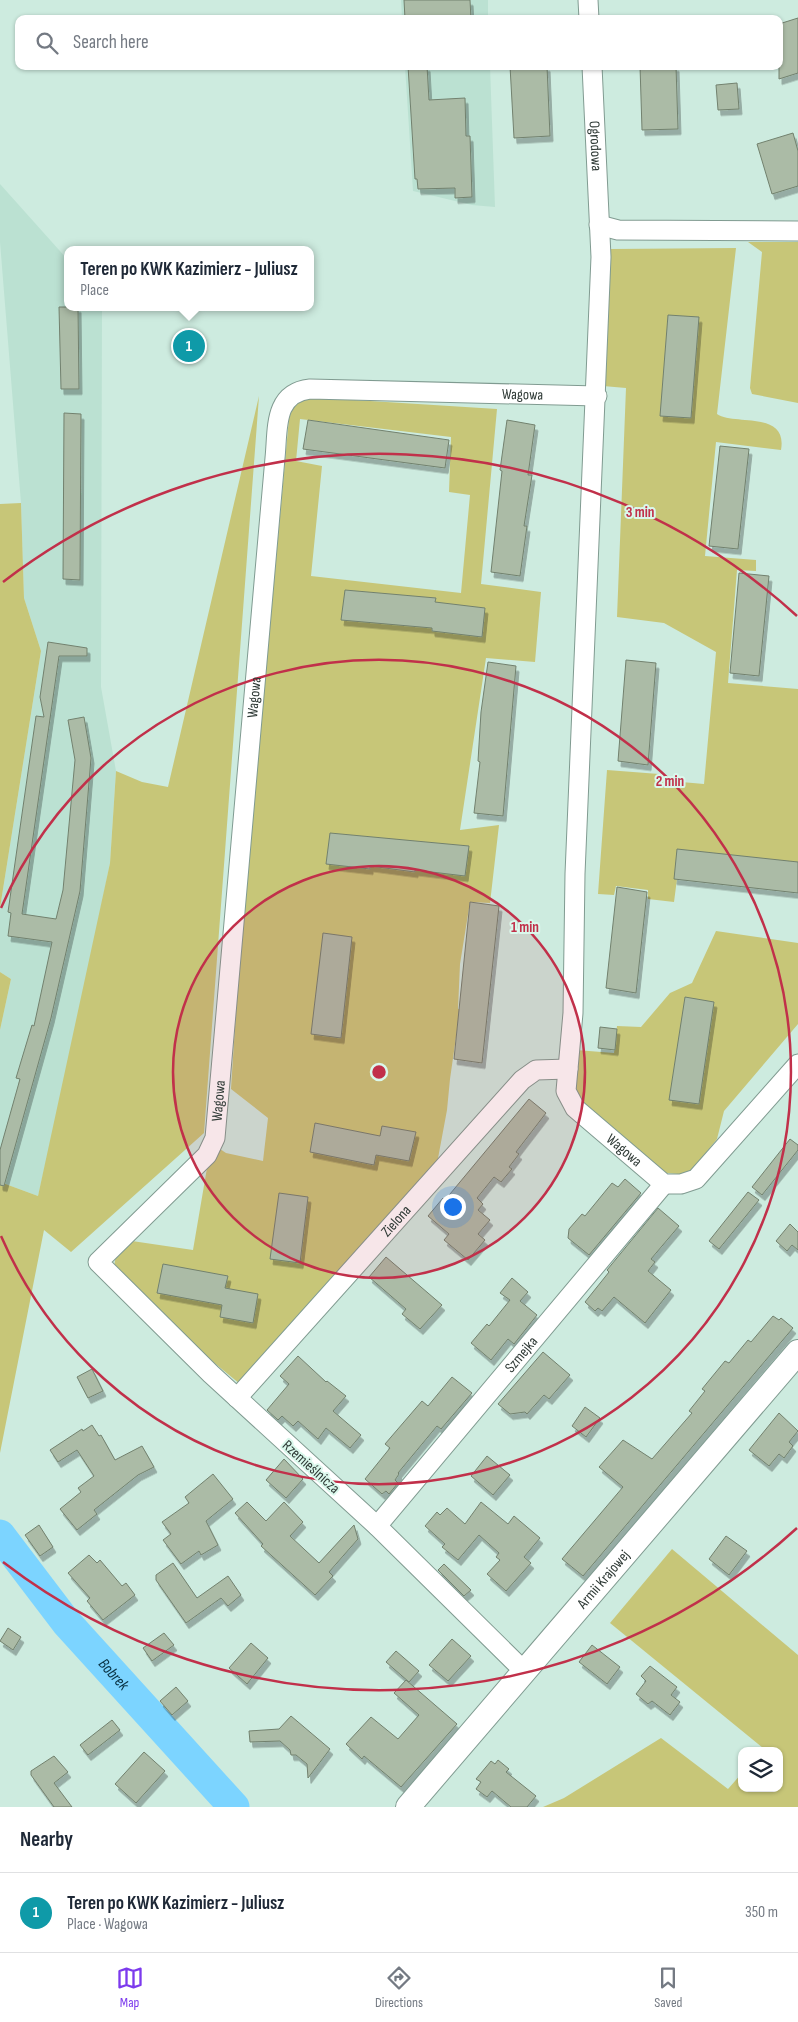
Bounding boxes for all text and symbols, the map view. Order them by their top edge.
search box [15,15,783,70]
icon: search [33,29,61,57]
text: Search here [73,31,149,54]
street label: Ogrodowa [585,120,606,172]
popup [64,246,314,311]
text: Teren po KWK Kazimierz - Juliusz [80,258,298,281]
text: Place [80,281,109,300]
pin: 1 [173,327,205,365]
street label: Wagowa [502,384,544,404]
text: 3 min [626,503,654,522]
street label: Wagowa [243,676,265,719]
text: 2 min [656,772,684,791]
text: 1 min [511,918,539,937]
centre of rings [370,1063,388,1081]
street label: Wagowa [207,1079,230,1122]
street label: Wagowa [602,1129,646,1171]
your location [440,1194,466,1220]
street label: Zielona [377,1201,415,1241]
street label: Szmejka [500,1332,542,1376]
street label: Rzemieślnicza [278,1436,344,1498]
street label: Armii Krajowej [572,1546,634,1613]
water label: Bobrek [94,1655,134,1695]
map controls [738,1747,783,1792]
button: layers [738,1747,783,1792]
text: Nearby [20,1827,73,1852]
text: Teren po KWK Kazimierz - Juliusz [67,1892,284,1915]
text: 1 [33,1903,39,1922]
text: 350 m [745,1903,778,1922]
text: Place · Wagowa [67,1915,148,1934]
tab: Map [116,1964,144,2011]
tab: Directions [375,1964,423,2011]
tab: Saved [654,1964,682,2011]

